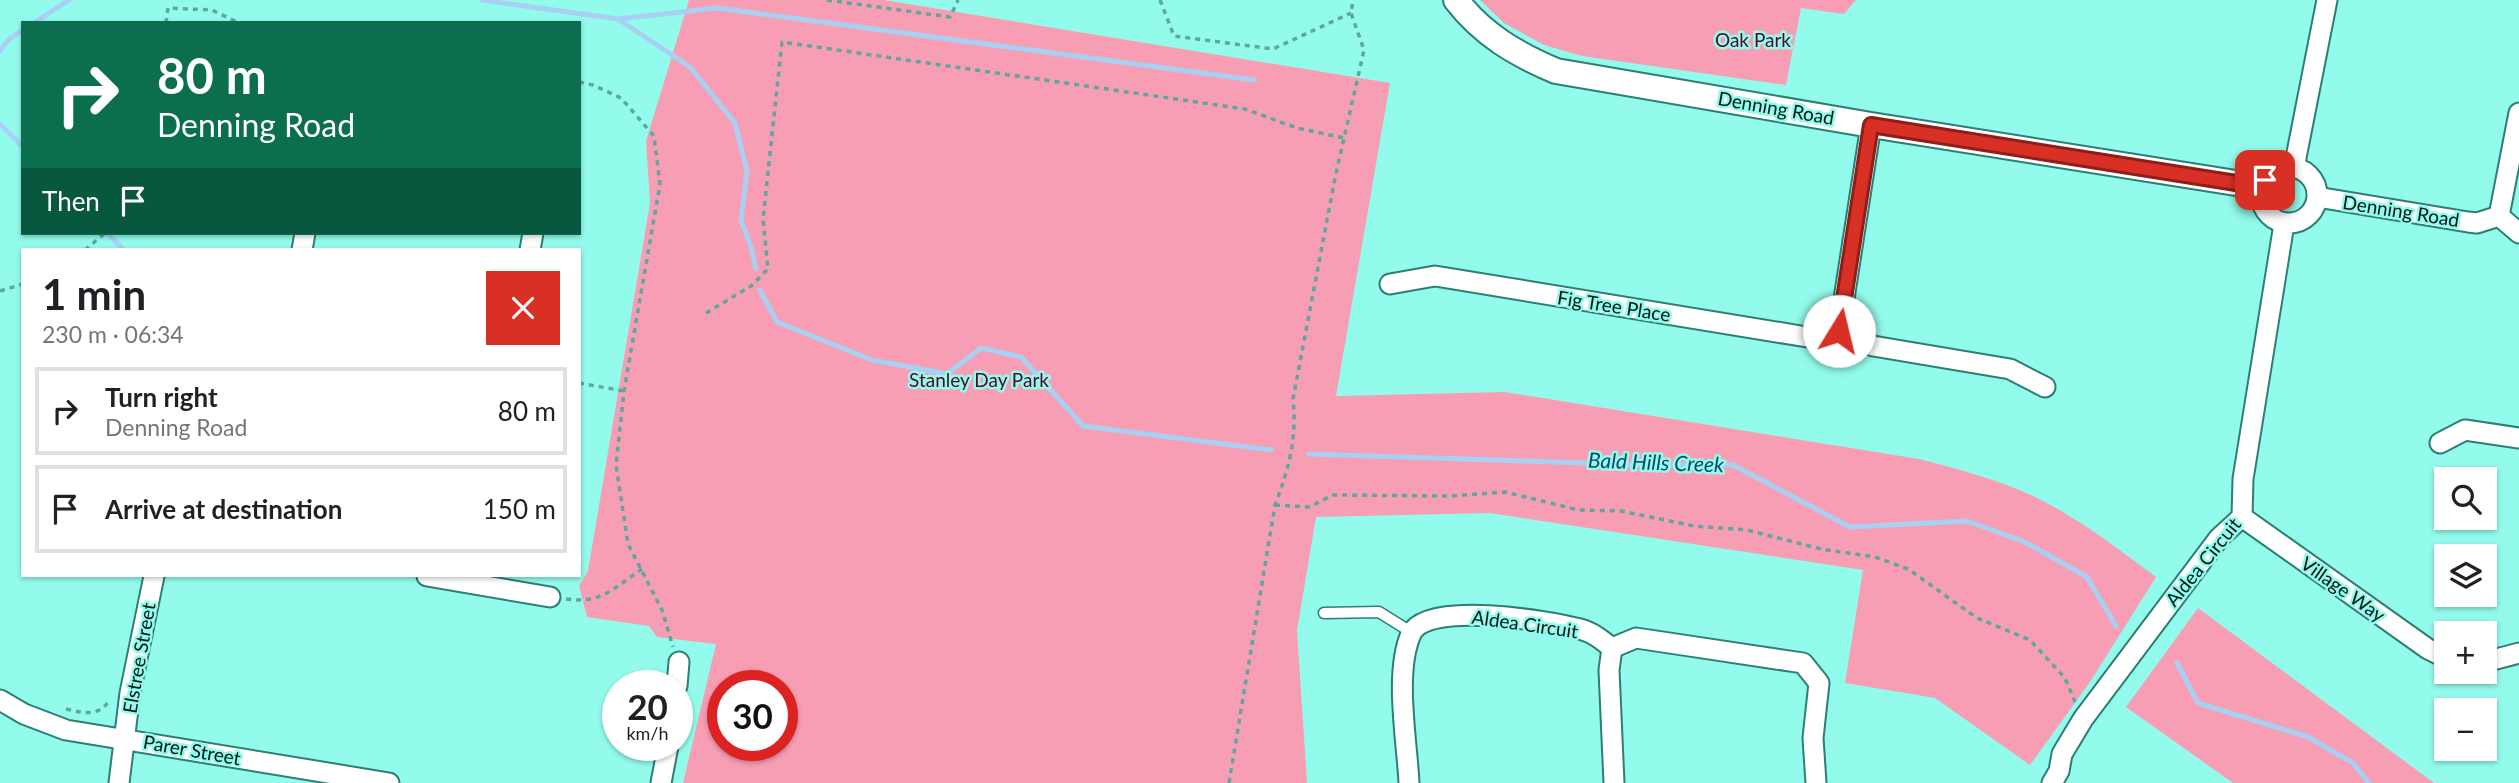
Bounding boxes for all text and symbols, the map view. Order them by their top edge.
park label: Oak Park [1715,28,1791,51]
text: 80 m [157,46,267,104]
icon: right [42,49,133,140]
street label: Denning Road [1716,86,1836,129]
text: Denning Road [157,105,355,144]
pin [2235,150,2295,210]
icon: arrive [2246,161,2284,199]
icon: arrive [114,182,152,220]
text: Then [42,185,100,217]
street label: Denning Road [2341,190,2461,231]
text: 1 min [42,269,146,319]
button: close [486,271,560,345]
street label: Fig Tree Place [1556,285,1672,326]
position arrow [1802,294,1876,368]
text: 230 m · 06:34 [42,320,184,348]
park label: Stanley Day Park [909,368,1049,391]
text: Turn right [105,381,218,413]
icon: right [46,392,84,430]
text: 80 m [498,395,556,427]
text: Denning Road [105,413,247,441]
water label: Bald Hills Creek [1588,447,1726,476]
map controls [2434,467,2497,761]
button: search [2434,467,2497,530]
icon: arrive [46,490,84,528]
text: Arrive at destination [105,493,342,525]
text: 150 m [483,493,556,525]
street label: Aldea Circuit [2160,513,2245,611]
button: layers [2434,544,2497,607]
street label: Village Way [2297,551,2390,626]
street label: Elstree Street [117,601,160,715]
street label: Aldea Circuit [1470,605,1580,642]
button: + [2434,621,2497,684]
speed limit sign: 30 [707,670,798,761]
text: 20 [627,685,668,727]
button: − [2434,698,2497,761]
text: km/h [626,722,669,744]
street label: Parer Street [142,730,243,769]

